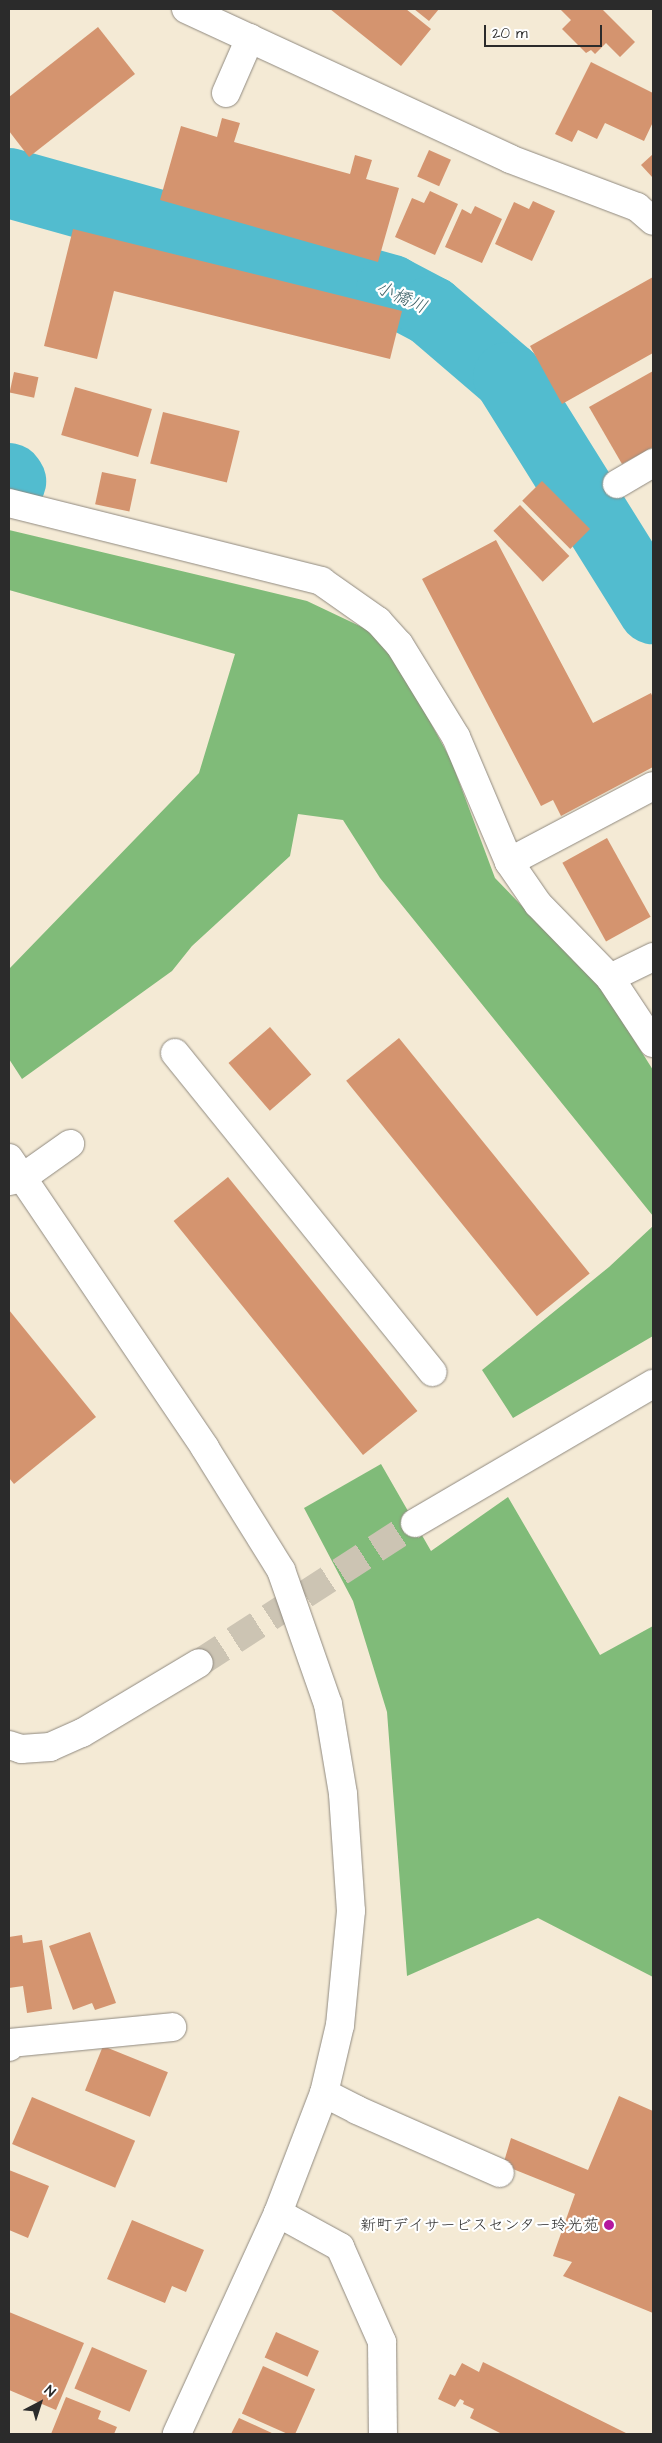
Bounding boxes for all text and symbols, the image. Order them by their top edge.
scale bar [487,15,604,47]
text: 20 m [492,23,528,44]
water label: 小橋川 [372,277,430,319]
place label: 新町デイサービスセンター玲光苑 [359,2215,599,2235]
marker: 新町デイサービスセンター玲光苑 [603,2219,615,2231]
north arrow [15,2378,65,2428]
text: N [40,2381,59,2402]

